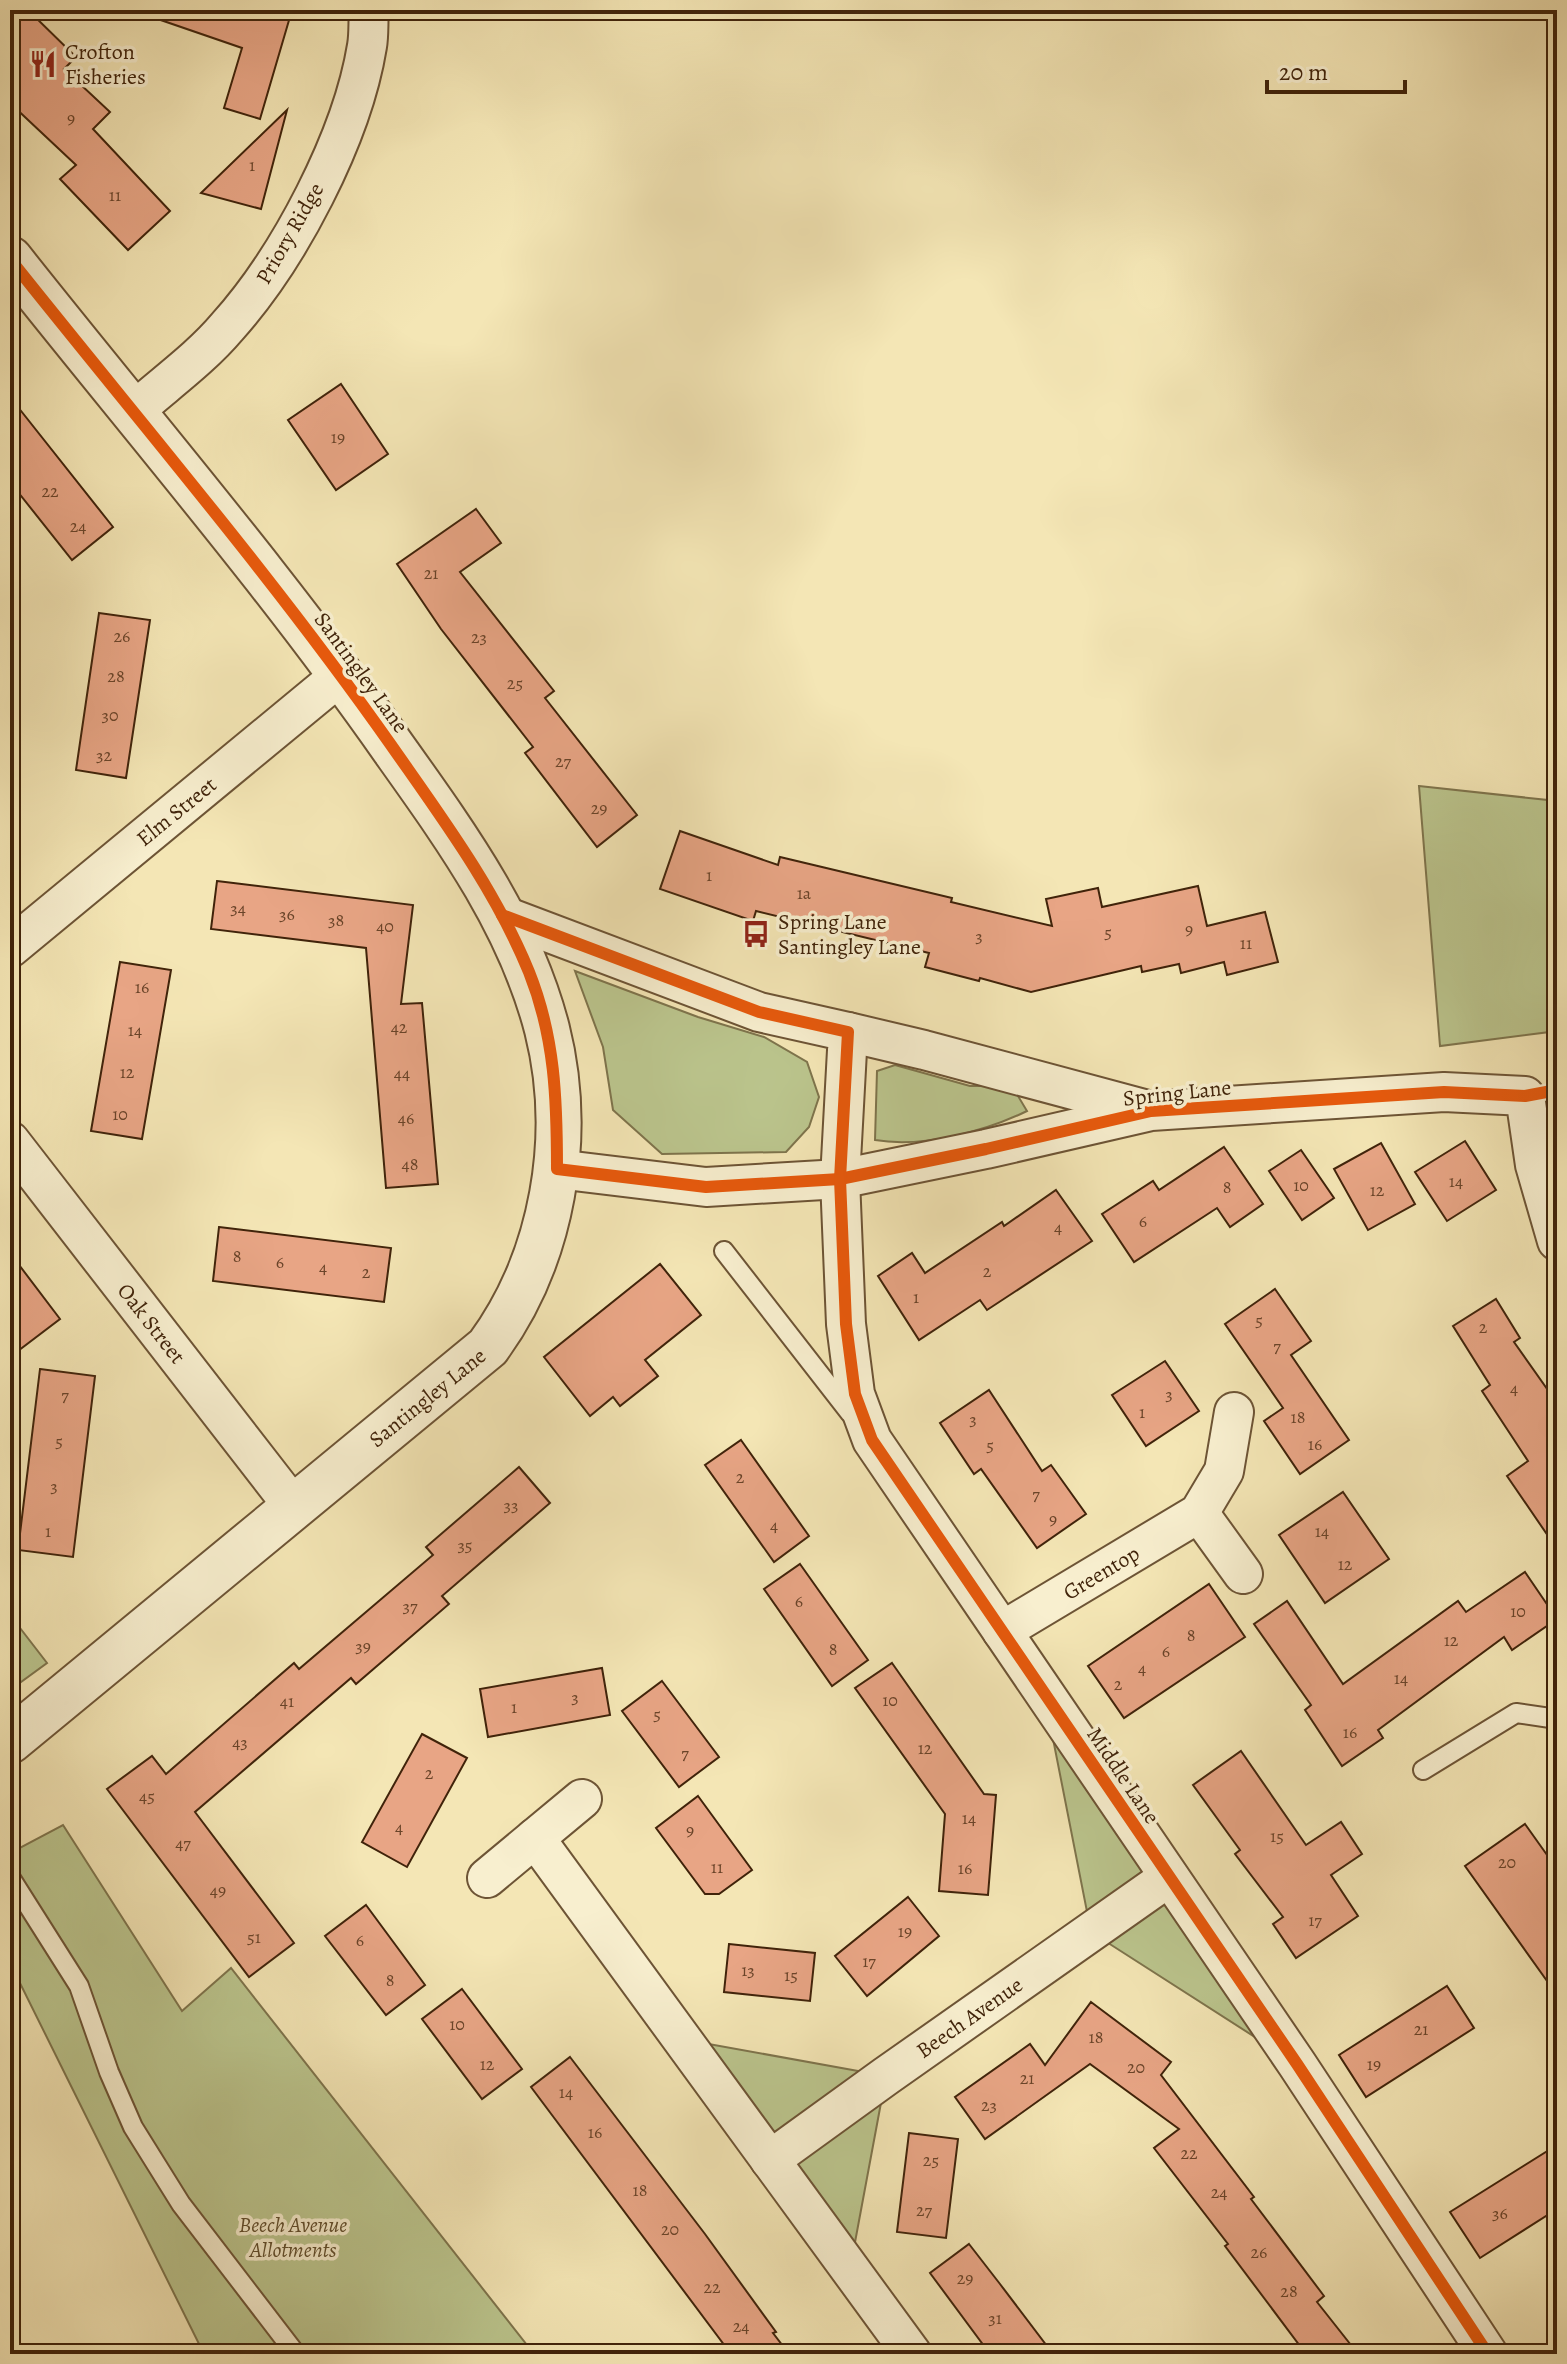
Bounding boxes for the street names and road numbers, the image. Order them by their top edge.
street label: Priory Ridge [249,177,331,290]
street label: Santingley Lane [307,606,415,739]
street label: Elm Street [130,770,223,853]
street label: Spring Lane [1121,1072,1233,1114]
street label: Oak Street [110,1277,192,1370]
street label: Santingley Lane [363,1341,493,1454]
street label: Greentop [1058,1538,1145,1607]
street label: Middle Lane [1080,1721,1167,1830]
street label: Beech Avenue [910,1970,1029,2066]

